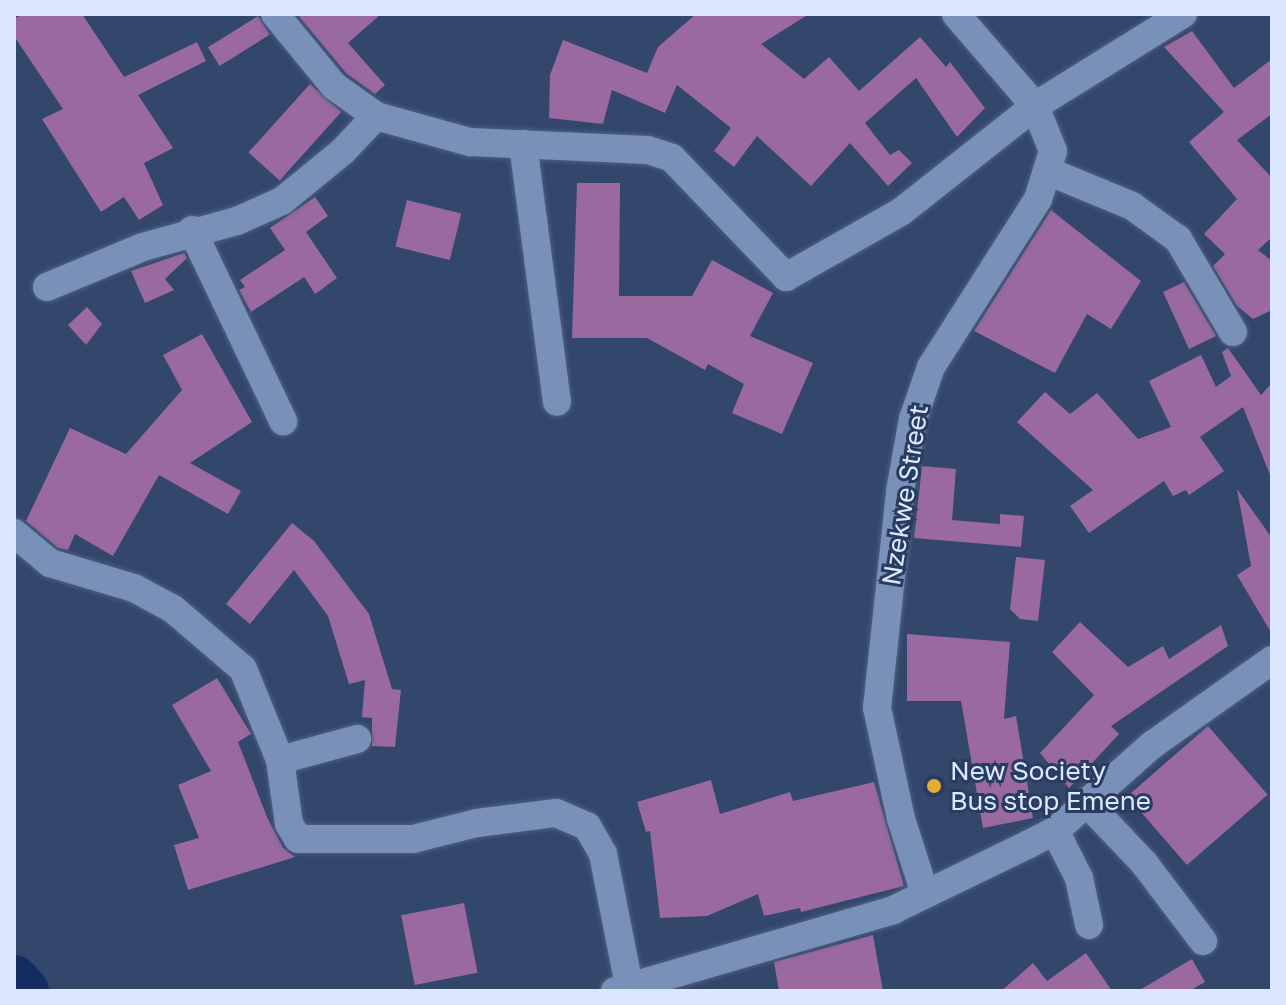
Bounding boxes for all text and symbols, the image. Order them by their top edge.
street label: Nzekwe Street [875,402,935,588]
place label: New Society Bus stop Emene [950,755,1151,816]
marker: New Society Bus stop Emene [925,777,943,795]

